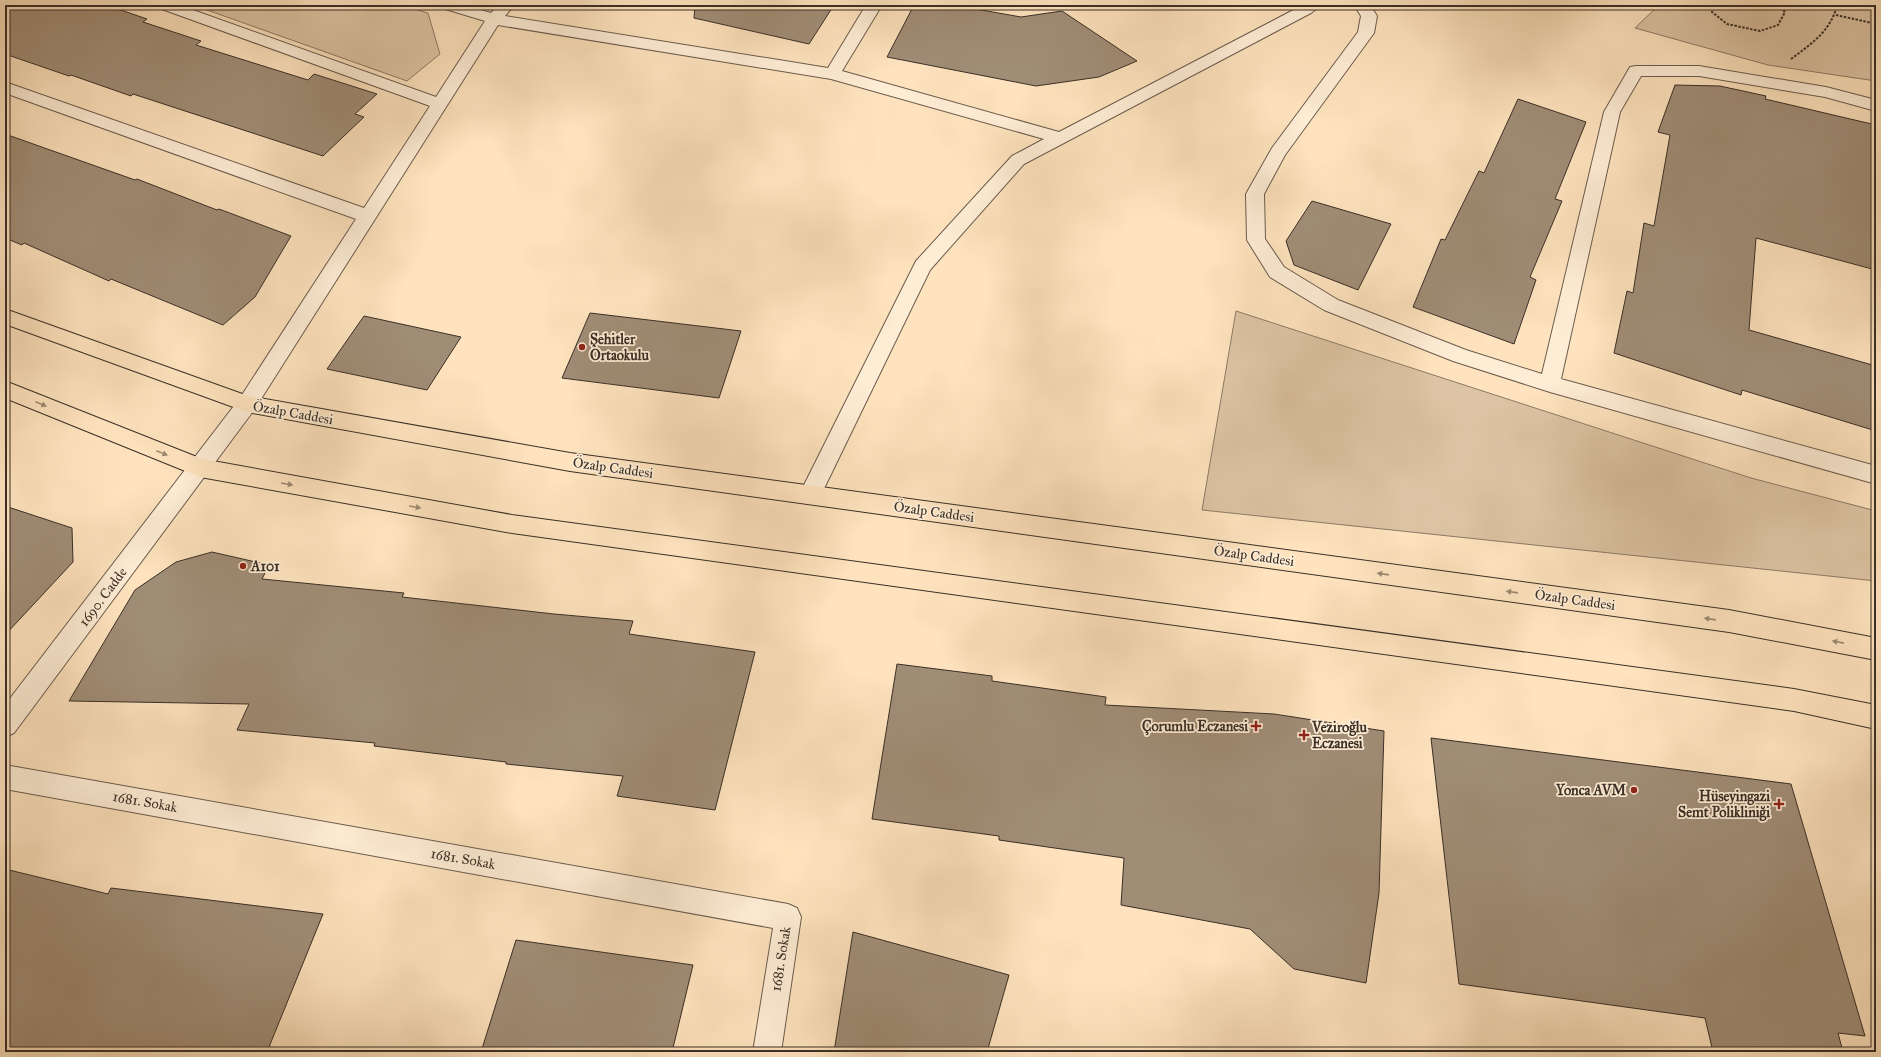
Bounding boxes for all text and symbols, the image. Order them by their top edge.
place label: Şehitler Ortaokulu [590,331,650,364]
marker: Şehitler Ortaokulu [577,342,587,352]
street label: Özalp Caddesi [252,396,335,428]
one-way arrow [36,401,48,407]
one-way arrow [156,450,168,456]
street label: Özalp Caddesi [572,452,655,482]
one-way arrow [281,481,293,487]
street label: Özalp Caddesi [893,496,976,526]
one-way arrow [409,504,421,510]
street label: Özalp Caddesi [1213,540,1296,570]
place label: A101 [250,558,280,575]
marker: A101 [238,561,248,571]
street label: 1690. Cadde [75,564,131,630]
one-way arrow [1377,571,1389,577]
street label: Özalp Caddesi [1534,584,1617,614]
one-way arrow [1506,589,1518,595]
one-way arrow [1704,616,1716,622]
one-way arrow [1832,639,1844,645]
place label: Çorumlu Eczanesi [1142,718,1248,736]
place label: Veziroğlu Eczanesi [1311,719,1367,752]
marker: Çorumlu Eczanesi [1251,721,1261,731]
marker: Veziroğlu Eczanesi [1299,730,1309,740]
place label: Yonca AVM [1555,782,1627,799]
marker: Yonca AVM [1629,785,1639,795]
street label: 1681. Sokak [111,788,179,816]
place label: Hüseyingazi Semt Polikliniği [1678,788,1770,822]
marker: Hüseyingazi Semt Polikliniği [1773,798,1785,810]
street label: 1681. Sokak [429,845,497,873]
street label: 1681. Sokak [767,925,795,993]

